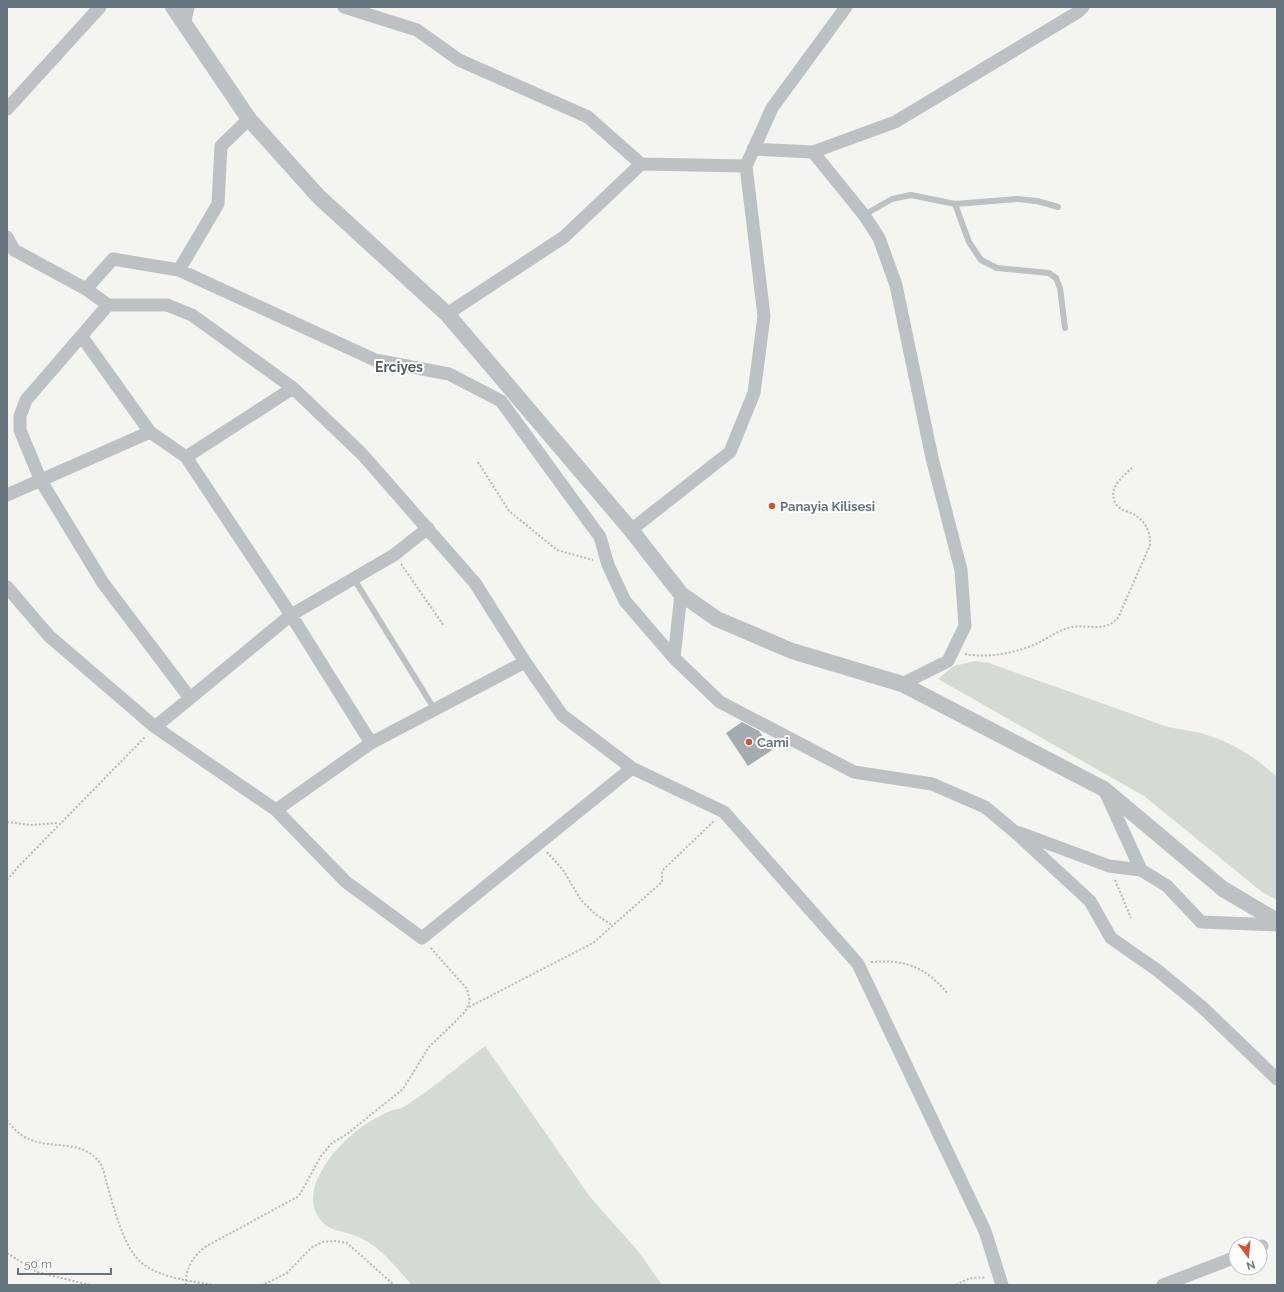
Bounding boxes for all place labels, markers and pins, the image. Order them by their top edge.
place label: Panayia Kilisesi [780,499,875,514]
marker: Panayia Kilisesi [767,501,777,511]
place label: Cami [757,735,789,750]
marker: Cami [744,737,754,747]

